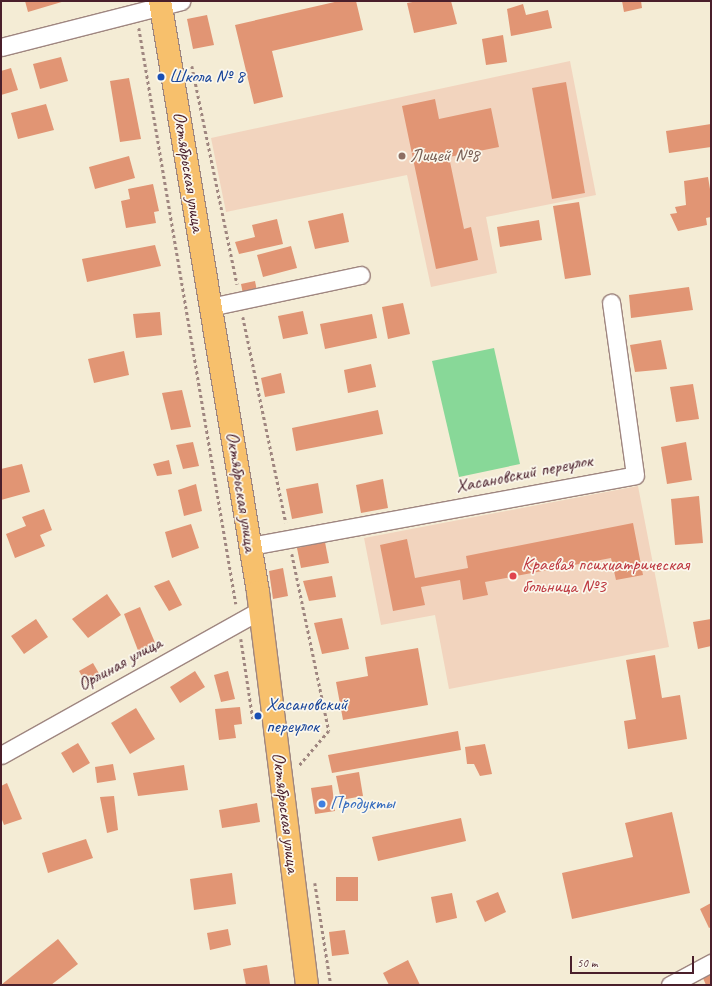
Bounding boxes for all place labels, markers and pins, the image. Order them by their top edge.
place label: Школа № 8 [169,66,244,88]
marker: Школа № 8 [156,72,166,82]
place label: Лицей №8 [410,145,479,167]
marker: Лицей №8 [397,151,407,161]
place label: Краевая психиатрическая больница №3 [522,554,686,598]
marker: Краевая психиатрическая больница №3 [507,570,519,582]
place label: Хасановский переулок [266,694,347,738]
marker: Хасановский переулок [253,711,263,721]
place label: Продукты [330,793,395,815]
marker: Продукты [317,799,327,809]

